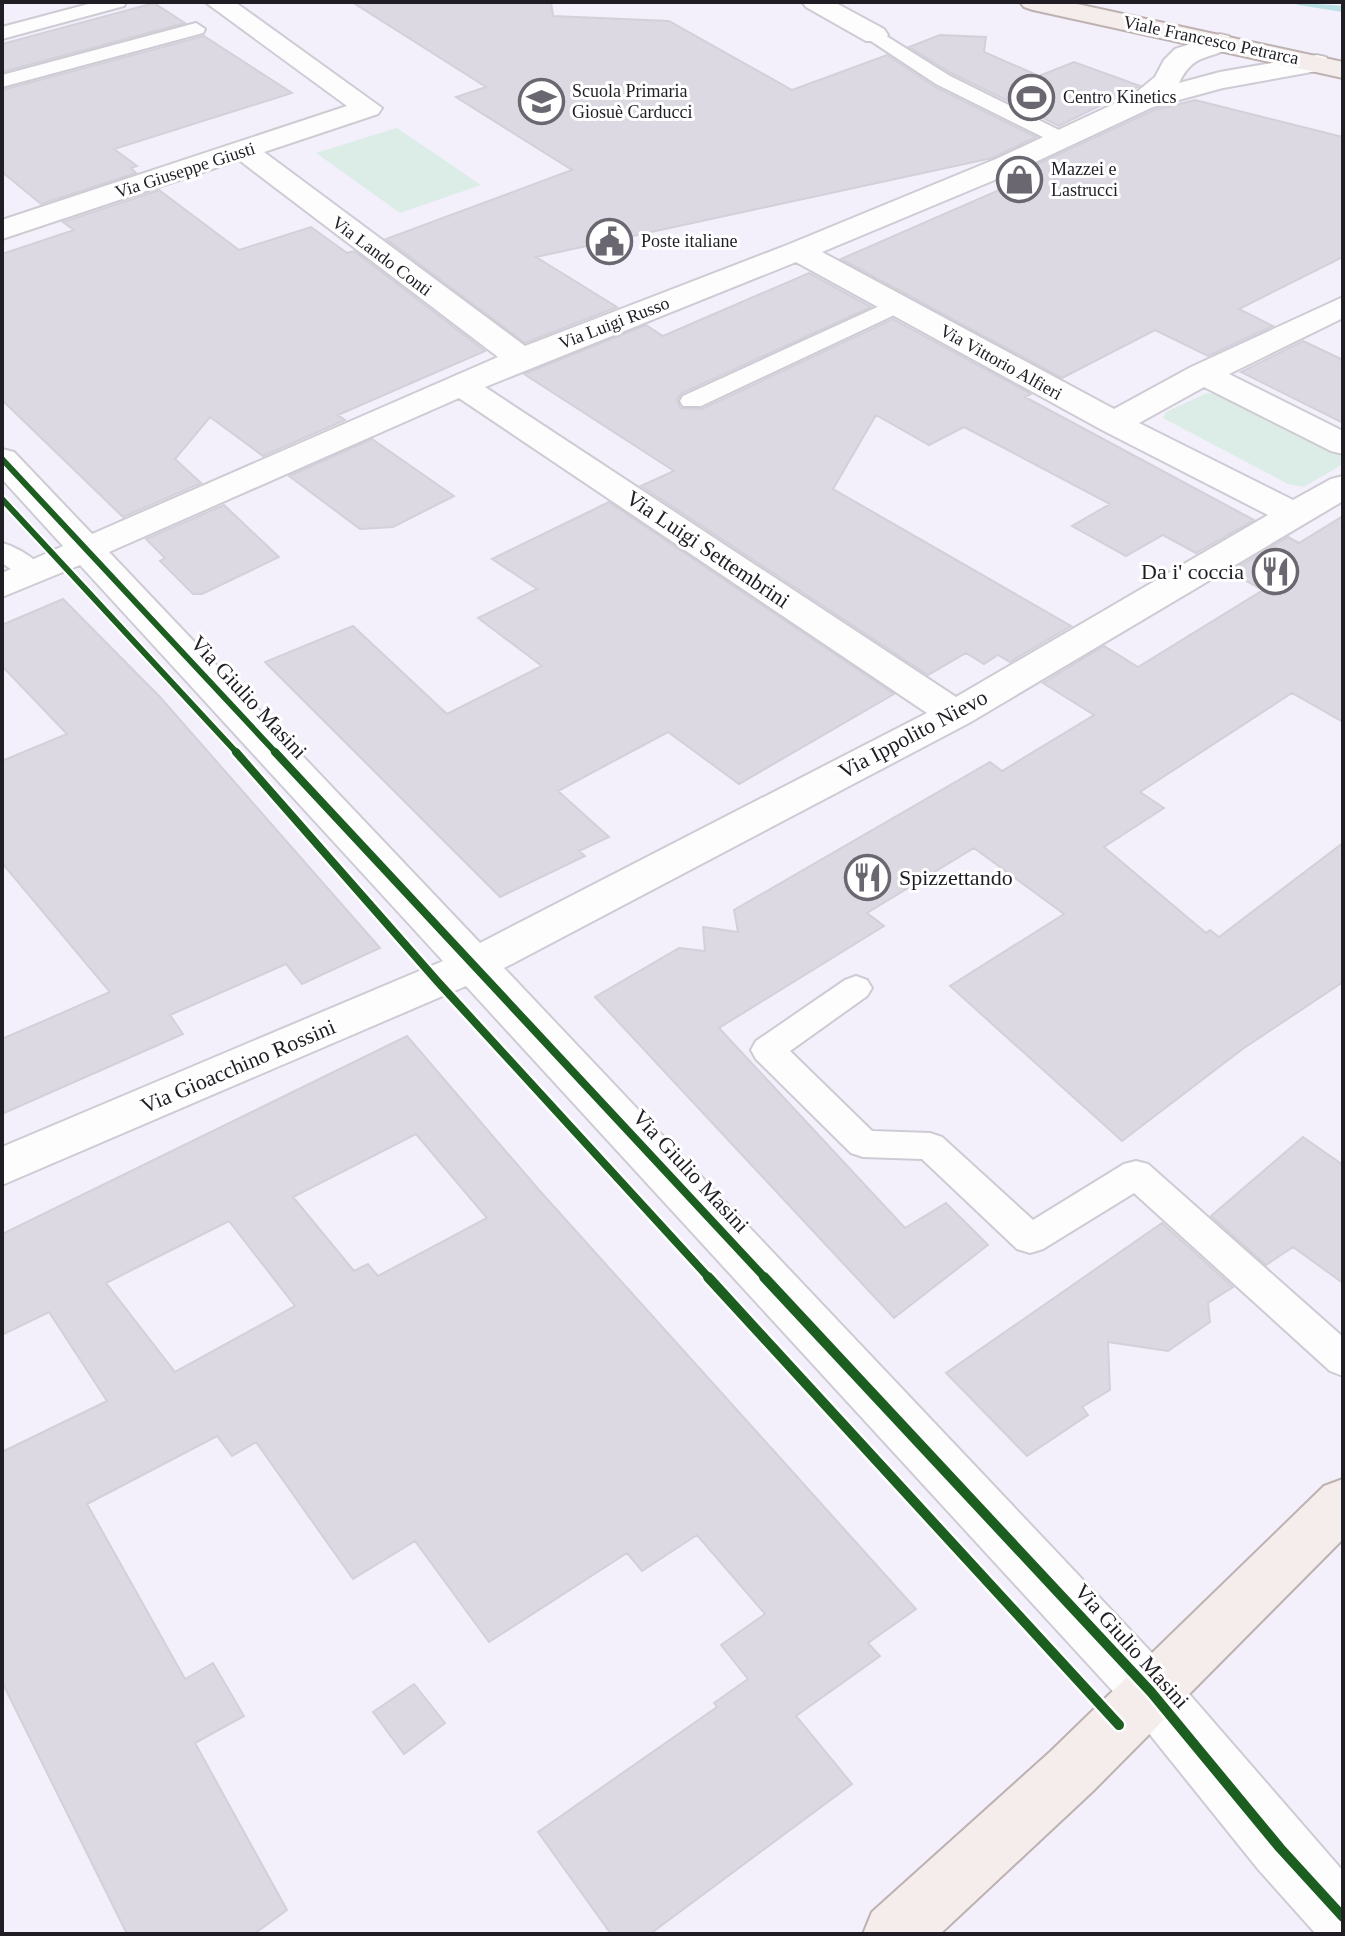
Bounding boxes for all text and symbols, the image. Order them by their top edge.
street label: Viale Francesco Petrarca [1121,12,1301,68]
sports icon: Centro Kinetics [1008,73,1056,121]
school or university icon: Scuola Primaria Giosuè Carducci [517,77,565,125]
place label: Scuola Primaria Giosuè Carducci [572,81,692,122]
place label: Centro Kinetics [1063,87,1176,107]
street label: Via Giuseppe Giusti [113,138,257,202]
shop icon: Mazzei e Lastrucci [996,155,1044,203]
place label: Mazzei e Lastrucci [1051,159,1118,200]
street label: Via Lando Conti [328,212,436,300]
public building icon: Poste italiane [586,217,634,265]
place label: Poste italiane [641,231,737,251]
street label: Via Luigi Russo [556,293,672,353]
street label: Via Vittorio Alfieri [936,320,1066,404]
street label: Via Luigi Settembrini [622,485,794,613]
restaurant icon: Da i' coccia [1251,547,1299,595]
place label: Da i' coccia [1141,559,1244,584]
street label: Via Giulio Masini [186,630,312,764]
street label: Via Ippolito Nievo [834,684,992,784]
restaurant icon: Spizzettando [844,853,892,901]
place label: Spizzettando [899,865,1013,890]
street label: Via Gioacchino Rossini [137,1014,339,1118]
street label: Via Giulio Masini [628,1104,754,1238]
street label: Via Giulio Masini [1070,1579,1194,1713]

